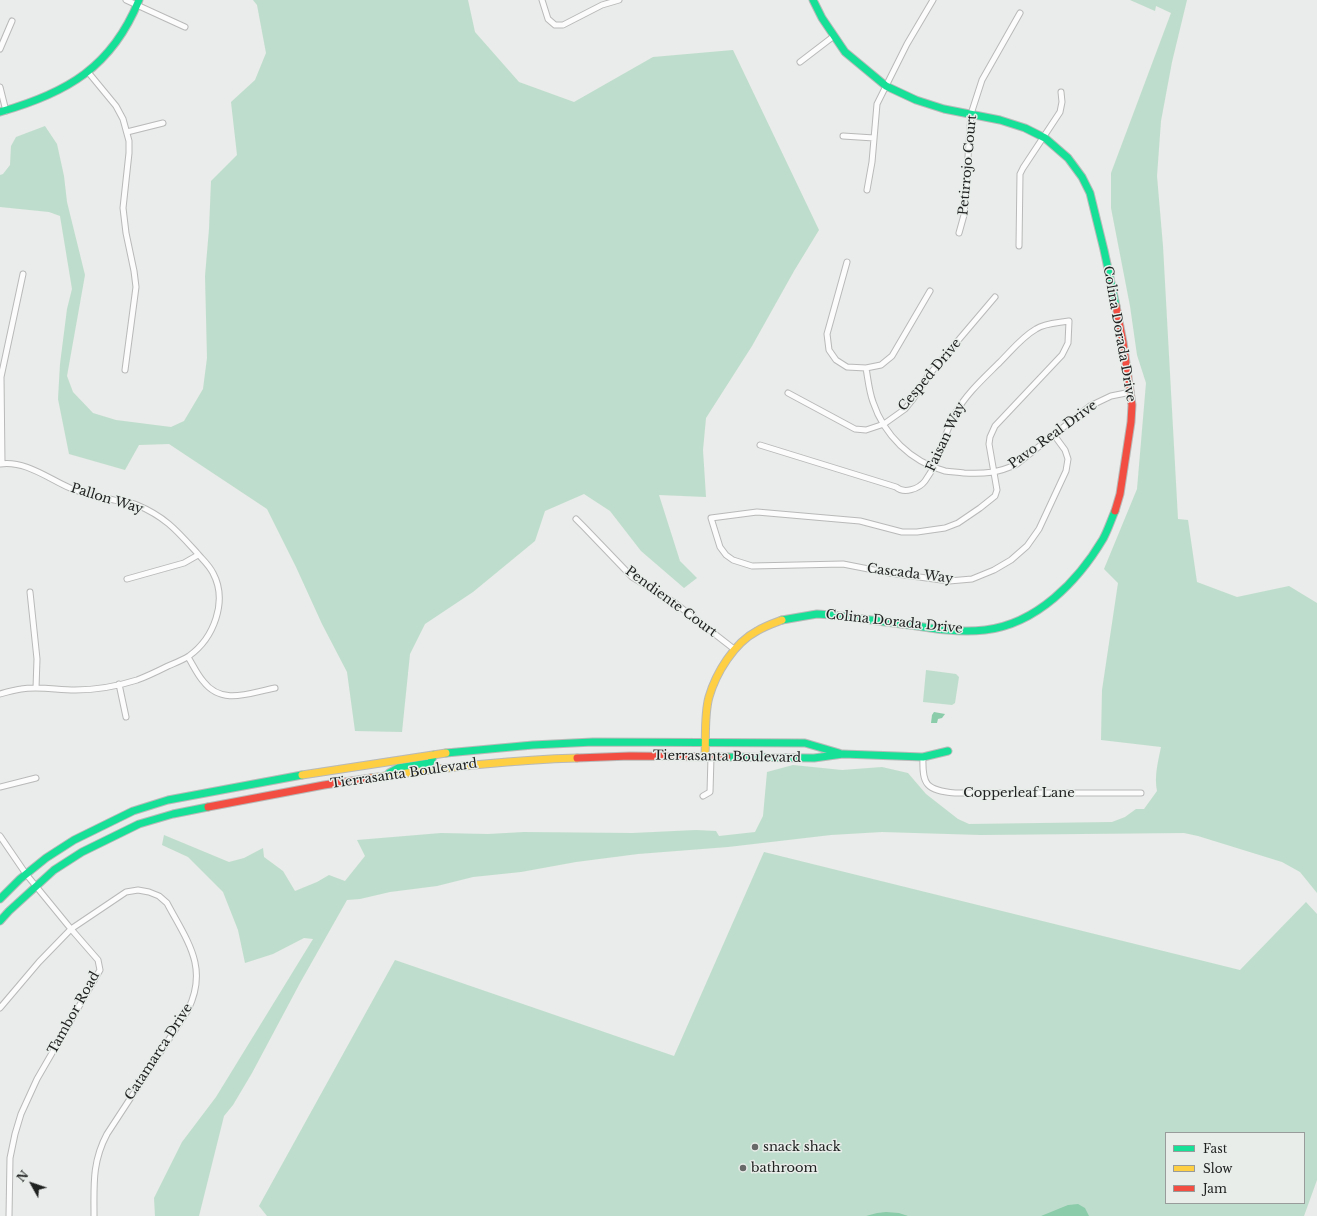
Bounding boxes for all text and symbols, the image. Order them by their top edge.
street label: Petirrojo Court [956,114,980,216]
street label: Colina Dorada Drive [1099,265,1139,403]
street label: Cesped Drive [895,336,965,414]
street label: Pavo Real Drive [1006,398,1100,472]
street label: Faisan Way [923,400,969,474]
street label: Pallon Way [69,481,145,517]
street label: Cascada Way [866,561,954,587]
street label: Pendiente Court [622,564,720,640]
street label: Colina Dorada Drive [825,607,963,637]
street label: Tierrasanta Boulevard [653,748,801,766]
street label: Tierrasanta Boulevard [330,756,478,792]
street label: Copperleaf Lane [963,785,1075,801]
street label: Tambor Road [45,969,103,1057]
street label: Catamarca Drive [122,1001,196,1103]
legend [1165,1132,1305,1204]
place label: snack shack [763,1139,841,1155]
text: Fast [1203,1141,1227,1156]
marker: snack shack [750,1142,760,1152]
place label: bathroom [751,1160,818,1176]
text: Slow [1203,1161,1232,1176]
marker: bathroom [738,1163,748,1173]
north arrow [12,1164,52,1204]
text: N [14,1168,31,1185]
text: Jam [1203,1181,1227,1196]

